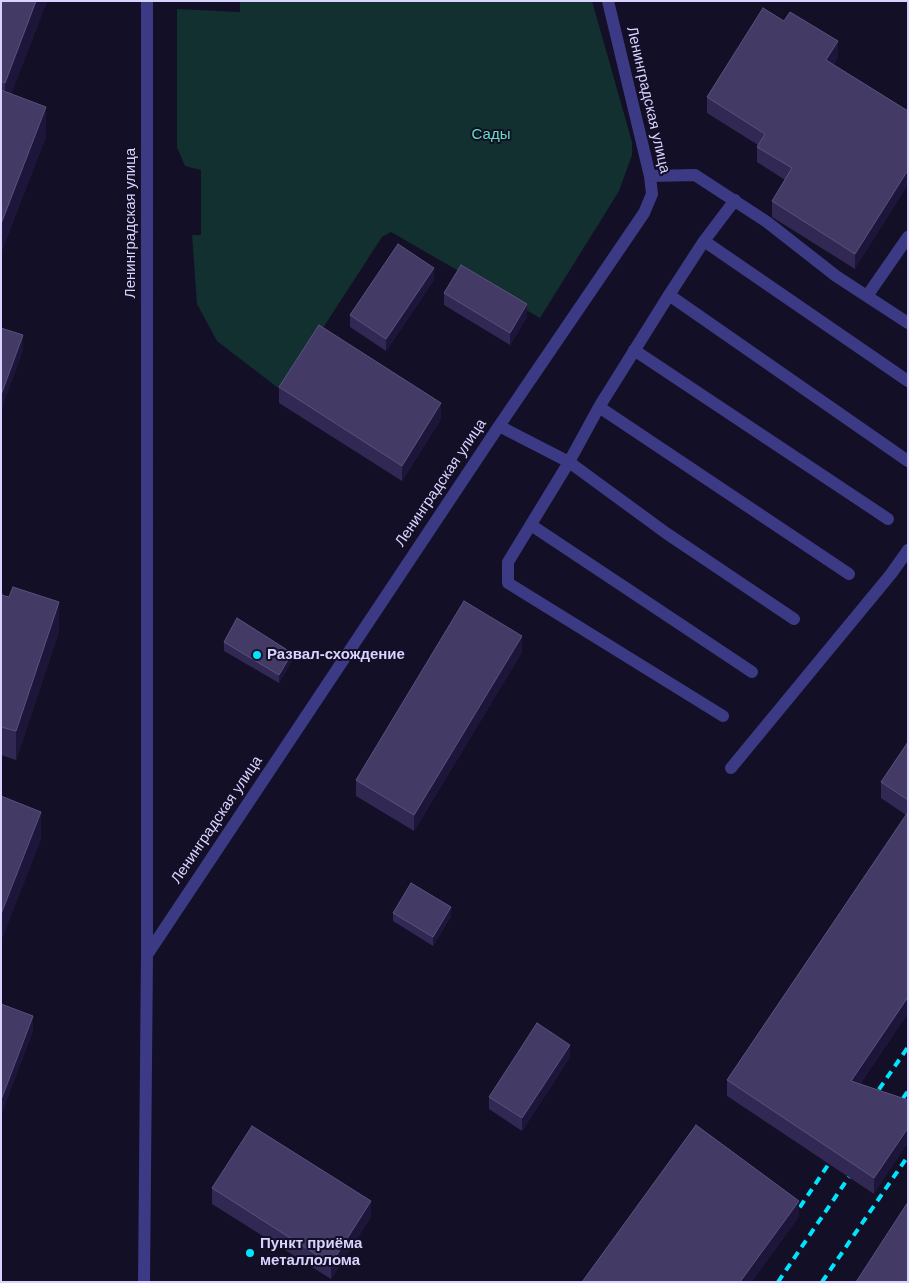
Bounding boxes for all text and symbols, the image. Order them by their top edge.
street label: Ленинградская улица [622,25,674,175]
park label: Сады [472,126,510,144]
street label: Ленинградская улица [122,148,140,298]
street label: Ленинградская улица [392,416,490,550]
place label: Развал-схождение [267,646,405,664]
marker: Развал-схождение [251,649,263,661]
street label: Ленинградская улица [168,753,266,887]
place label: Пункт приёма металлолома [260,1235,362,1270]
marker: Пункт приёма металлолома [244,1247,256,1259]

